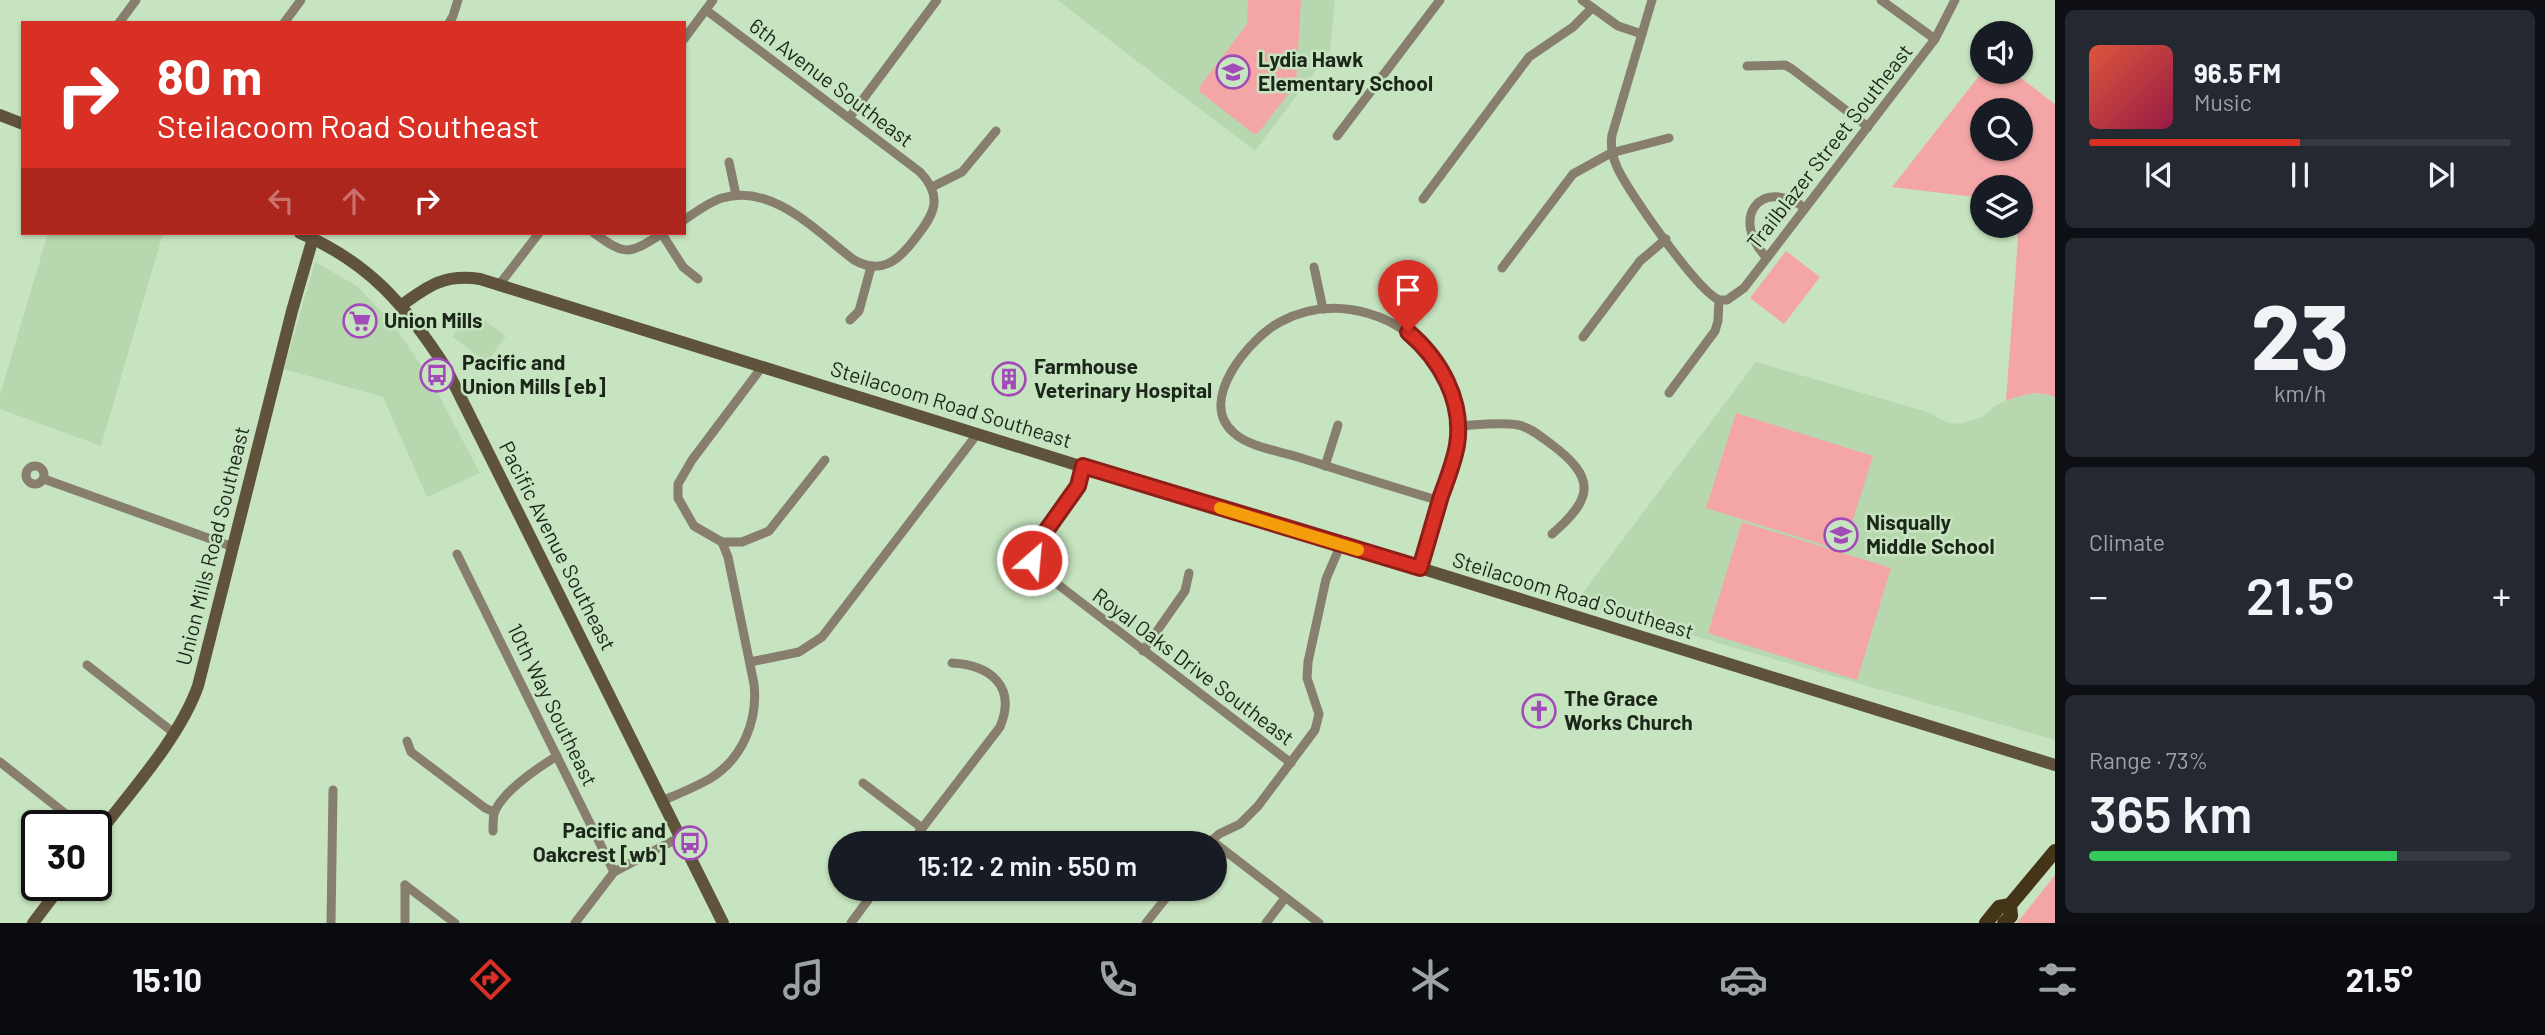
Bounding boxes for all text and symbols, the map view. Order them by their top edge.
street label: 6th Avenue Southeast [745,12,919,151]
map controls [1970,21,2033,238]
button: sound [1970,21,2033,84]
street label: Trailblazer Street Southeast [1741,38,1917,254]
text: 80 m [157,46,262,105]
place label: Lydia Hawk Elementary School [1258,46,1433,95]
icon: right [42,49,133,140]
school or university icon: Lydia Hawk Elementary School [1214,53,1252,91]
text: 96.5 FM [2194,57,2281,88]
text: Music [2194,88,2252,116]
button: search [1970,98,2033,161]
text: Steilacoom Road Southeast [157,106,539,144]
icon: previous [2140,156,2178,194]
icon: pause [2281,156,2319,194]
icon: next [2422,156,2460,194]
button: layers [1970,175,2033,238]
icon: left [262,182,300,220]
icon: ahead [335,182,373,220]
icon: right [408,182,446,220]
pin [1378,260,1438,332]
icon: arrive [1389,271,1427,309]
text: 23 [2251,279,2349,388]
supermarket icon: Union Mills [341,302,379,340]
place label: Union Mills [384,307,483,332]
place label: Pacific and Union Mills [eb] [462,349,606,398]
place label: Farmhouse Veterinary Hospital [1034,353,1212,402]
street label: Steilacoom Road Southeast [828,355,1075,452]
bus stop icon: Pacific and Union Mills [eb] [418,356,456,394]
building icon: Farmhouse Veterinary Hospital [990,360,1028,398]
text: km/h [2274,379,2326,407]
street label: Union Mills Road Southeast [170,423,253,668]
street label: Pacific Avenue Southeast [495,436,622,654]
place label: Nisqually Middle School [1866,509,1995,558]
school or university icon: Nisqually Middle School [1822,516,1860,554]
position arrow [995,523,1069,597]
text: Climate [2089,528,2165,556]
street label: Steilacoom Road Southeast [1450,546,1697,643]
text: 21.5° [2246,563,2354,625]
text: − [2089,572,2108,618]
text: + [2492,572,2511,618]
street label: Royal Oaks Drive Southeast [1088,582,1300,750]
street label: 10th Way Southeast [503,619,604,790]
place label: The Grace Works Church [1564,685,1693,734]
church icon: The Grace Works Church [1520,692,1558,730]
text: Range · 73% [2089,746,2208,774]
text: 365 km [2089,781,2252,843]
speed limit sign: 30 [21,810,112,901]
place label: Pacific and Oakcrest [wb] [533,817,666,866]
bus stop icon: Pacific and Oakcrest [wb] [671,824,709,862]
text: 15:12 · 2 min · 550 m [918,850,1137,881]
icon: directions [466,955,515,1004]
icon: music [779,955,828,1004]
icon: phone [1093,955,1142,1004]
icon: climate [1406,955,1455,1004]
icon: car [1719,955,1768,1004]
icon: filters [2033,955,2082,1004]
text: 15:10 [132,960,202,998]
text: 21.5° [2346,960,2413,998]

